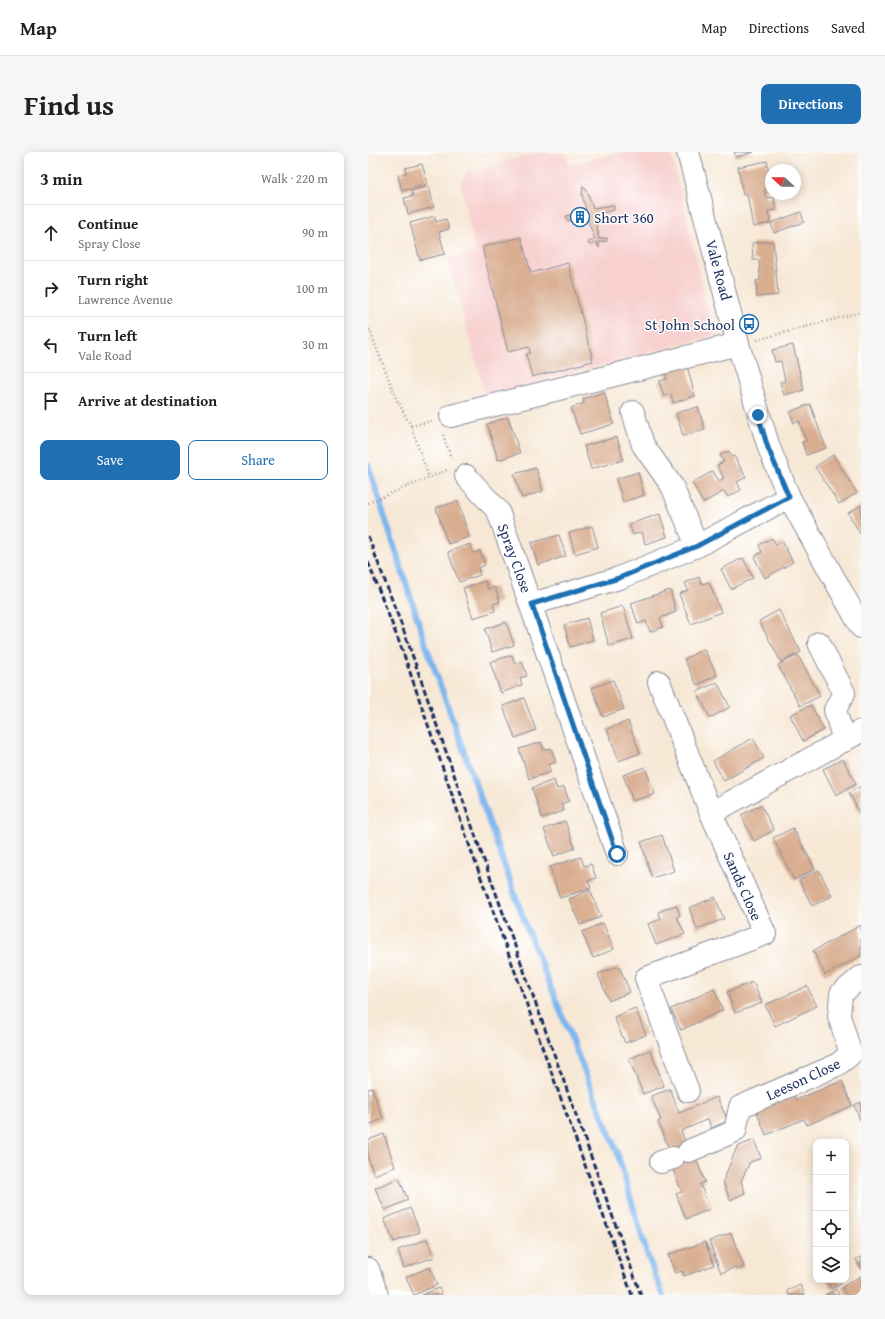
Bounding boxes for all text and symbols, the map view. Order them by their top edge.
text: Map [20,14,57,42]
text: Map [701,18,727,38]
text: Directions [749,18,809,38]
text: Saved [831,18,865,38]
text: Find us [24,84,114,125]
button: Directions [761,84,861,124]
north arrow [765,164,801,200]
text: 3 min [40,166,82,191]
text: Walk · 220 m [261,169,328,188]
building icon: Short 360 [569,206,591,228]
place label: Short 360 [594,207,654,228]
text: Continue [78,213,139,234]
icon: ahead [40,222,62,244]
text: 90 m [302,223,328,242]
text: Spray Close [78,234,141,253]
street label: Vale Road [701,237,737,303]
text: Turn right [78,269,149,290]
icon: right [40,278,62,300]
text: 100 m [296,279,328,298]
text: Lawrence Avenue [78,290,173,309]
bus stop icon: St John School [738,313,760,335]
place label: St John School [645,314,735,335]
text: Turn left [78,325,137,346]
icon: left [40,334,62,356]
text: 30 m [302,335,328,354]
text: Vale Road [78,346,132,365]
icon: arrive [40,390,62,412]
text: Arrive at destination [78,390,217,411]
route end [749,406,767,424]
button: Save [40,440,180,480]
button: Share [188,440,328,480]
street label: Spray Close [493,520,537,596]
route start [608,845,626,863]
street label: Sands Close [719,848,767,924]
street label: Leeson Close [762,1053,844,1105]
map controls [813,1139,849,1283]
button: + [813,1139,849,1175]
button: − [813,1175,849,1211]
button: locate [813,1211,849,1247]
button: layers [813,1247,849,1283]

